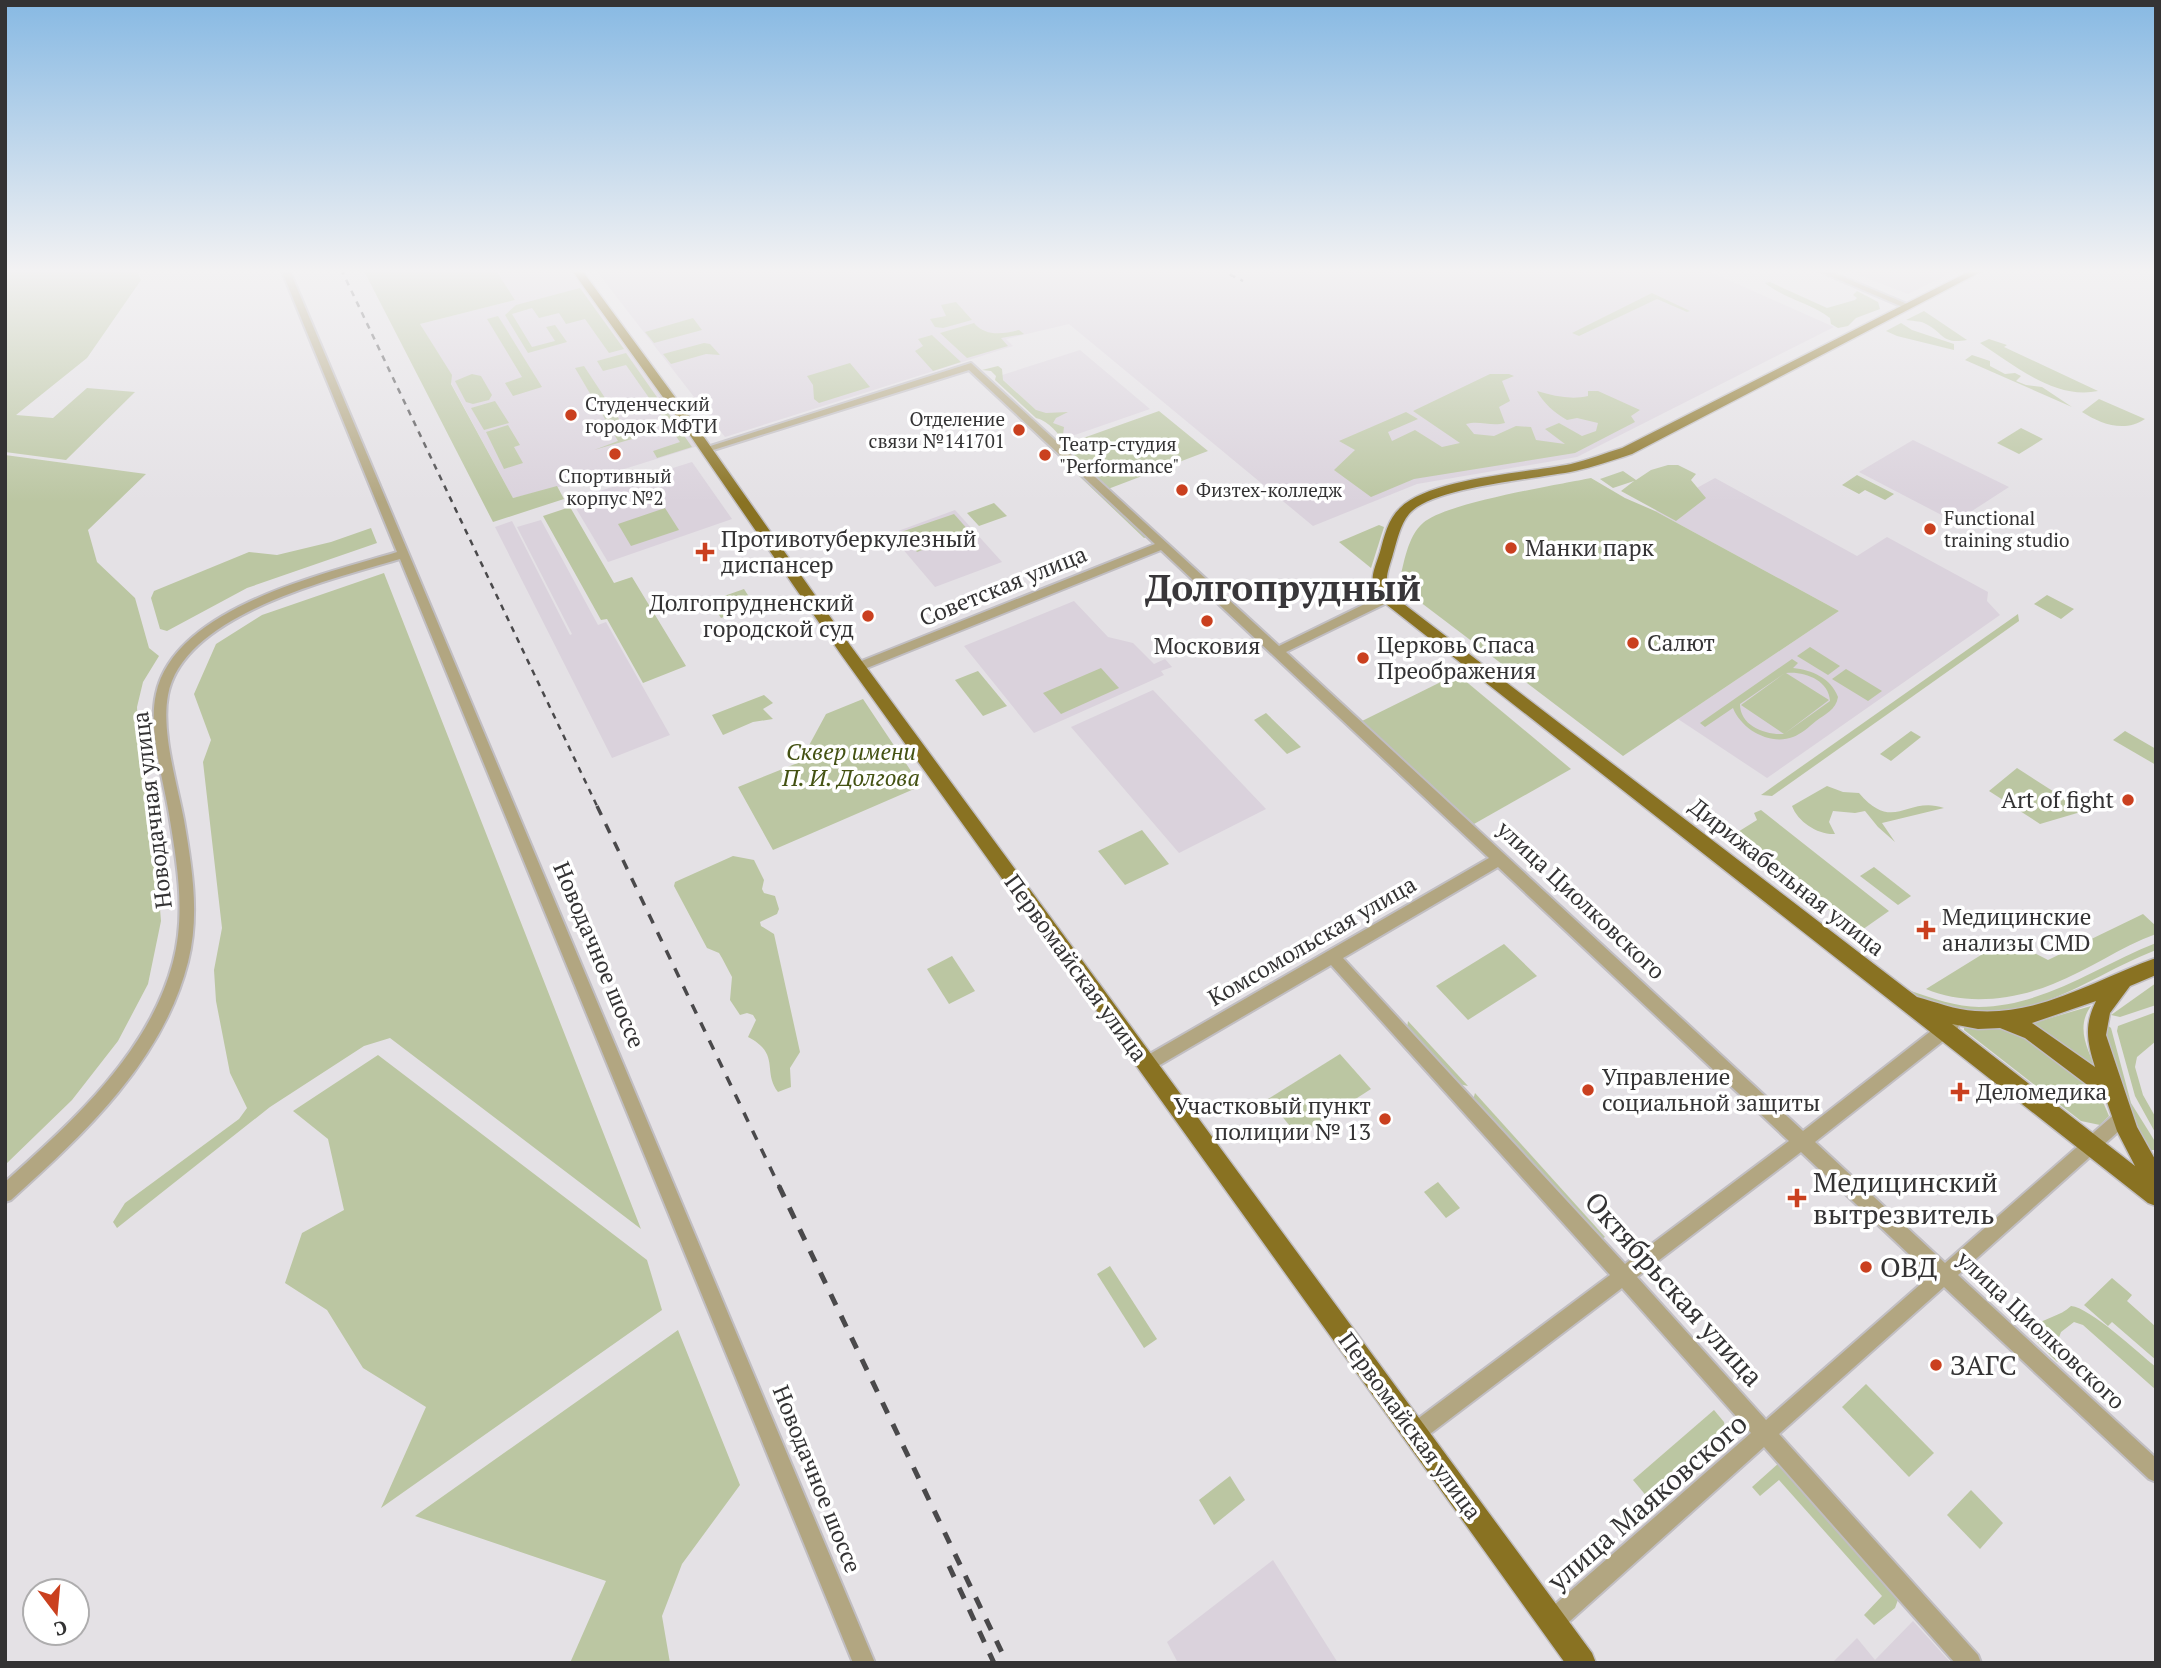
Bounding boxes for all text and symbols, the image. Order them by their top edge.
place label: Студенческий городок МФТИ [585,391,718,438]
place label: Отделение связи №141701 [869,406,1005,453]
marker: Студенческий городок МФТИ [563,407,579,423]
marker: Отделение связи №141701 [1011,422,1027,438]
place label: Театр-студия "Performance" [1059,431,1180,478]
marker: Спортивный корпус №2 [607,446,623,462]
marker: Театр-студия "Performance" [1037,447,1053,463]
place label: Спортивный корпус №2 [558,463,672,510]
place label: Физтех-колледж [1196,477,1342,502]
marker: Физтех-колледж [1174,482,1190,498]
place label: Functional training studio [1944,505,2070,552]
marker: Functional training studio [1922,521,1938,537]
place label: Противотуберкулезный диспансер [721,523,977,580]
place label: Манки парк [1525,532,1654,563]
street label: Советская улица [914,538,1091,633]
marker: Манки парк [1503,540,1519,556]
marker: Противотуберкулезный диспансер [695,542,715,562]
district label: Долгопрудный [1145,563,1421,612]
place label: Долгопрудненский городской суд [649,587,854,644]
marker: Долгопрудненский городской суд [860,608,876,624]
marker: Московия [1199,613,1215,629]
place label: Салют [1647,627,1715,658]
place label: Церковь Спаса Преображения [1377,629,1536,686]
place label: Московия [1154,630,1260,661]
marker: Салют [1625,635,1641,651]
marker: Церковь Спаса Преображения [1355,650,1371,666]
street label: Новодачная улица [124,709,179,910]
park label: Сквер имени П. И. Долгова [781,736,920,793]
place label: Art of fight [2001,784,2114,815]
street label: Дирижабельная улица [1683,791,1892,963]
marker: Art of fight [2120,792,2136,808]
street label: улица Циолковского [1490,813,1672,986]
street label: Новодачное шоссе [546,857,653,1053]
street label: Первомайская улица [998,868,1155,1068]
street label: Комсомольская улица [1202,868,1422,1013]
place label: Медицинские анализы CMD [1942,901,2091,958]
marker: Медицинские анализы CMD [1916,920,1936,940]
place label: Управление социальной защиты [1602,1061,1820,1118]
place label: Деломедика [1976,1076,2107,1107]
marker: Управление социальной защиты [1580,1082,1596,1098]
marker: Деломедика [1950,1082,1970,1102]
place label: Участковый пункт полиции № 13 [1174,1090,1371,1147]
marker: Участковый пункт полиции № 13 [1377,1111,1393,1127]
place label: Медицинский вытрезвитель [1813,1163,1998,1232]
street label: Октябрьская улица [1577,1183,1772,1394]
marker: Медицинский вытрезвитель [1787,1188,1807,1208]
street label: улица Циолковского [1950,1243,2132,1416]
place label: ОВД [1880,1248,1937,1285]
marker: ОВД [1858,1259,1874,1275]
street label: Первомайская улица [1332,1326,1489,1526]
place label: ЗАГС [1950,1346,2017,1383]
marker: ЗАГС [1928,1357,1944,1373]
street label: Новодачное шоссе [766,1381,869,1577]
street label: улица Маяковского [1538,1405,1754,1599]
north arrow [21,1577,91,1647]
text: С [51,1615,70,1643]

